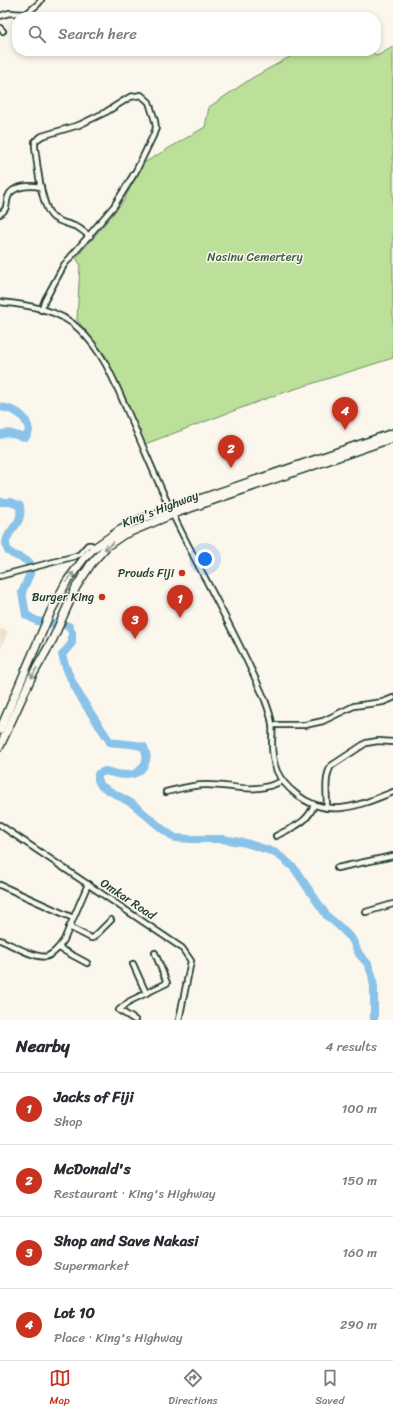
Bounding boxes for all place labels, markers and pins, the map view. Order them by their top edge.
pin: 4 [332,397,358,430]
pin: 2 [218,435,244,468]
place label: Prouds Fiji [118,562,175,584]
marker: Prouds Fiji [177,568,187,578]
pin: 1 [167,585,193,618]
place label: Burger King [32,586,94,608]
marker: Burger King [97,592,107,602]
pin: 3 [122,606,148,639]

